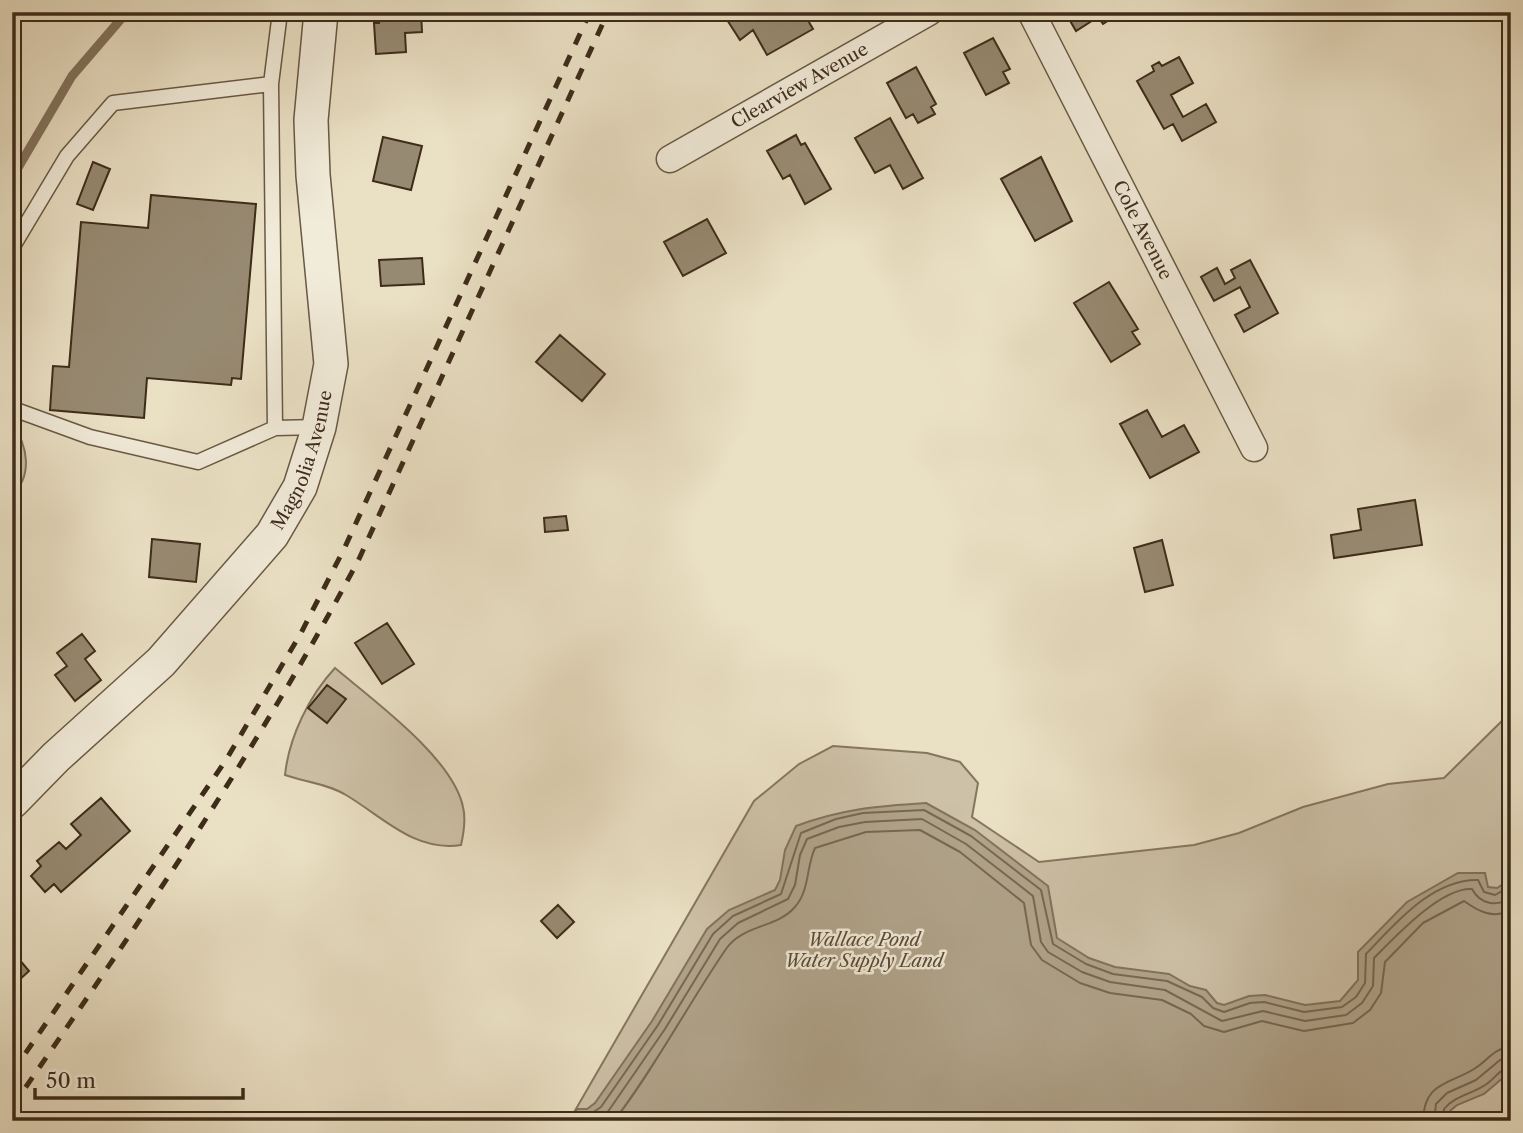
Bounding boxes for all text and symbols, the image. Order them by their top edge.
street label: Clearview Avenue [727,38,872,133]
street label: Cole Avenue [1108,177,1177,283]
street label: Magnolia Avenue [267,388,337,534]
park label: Wallace Pond Water Supply Land [785,929,946,972]
scale bar [35,1056,243,1100]
text: 50 m [46,1068,96,1093]

